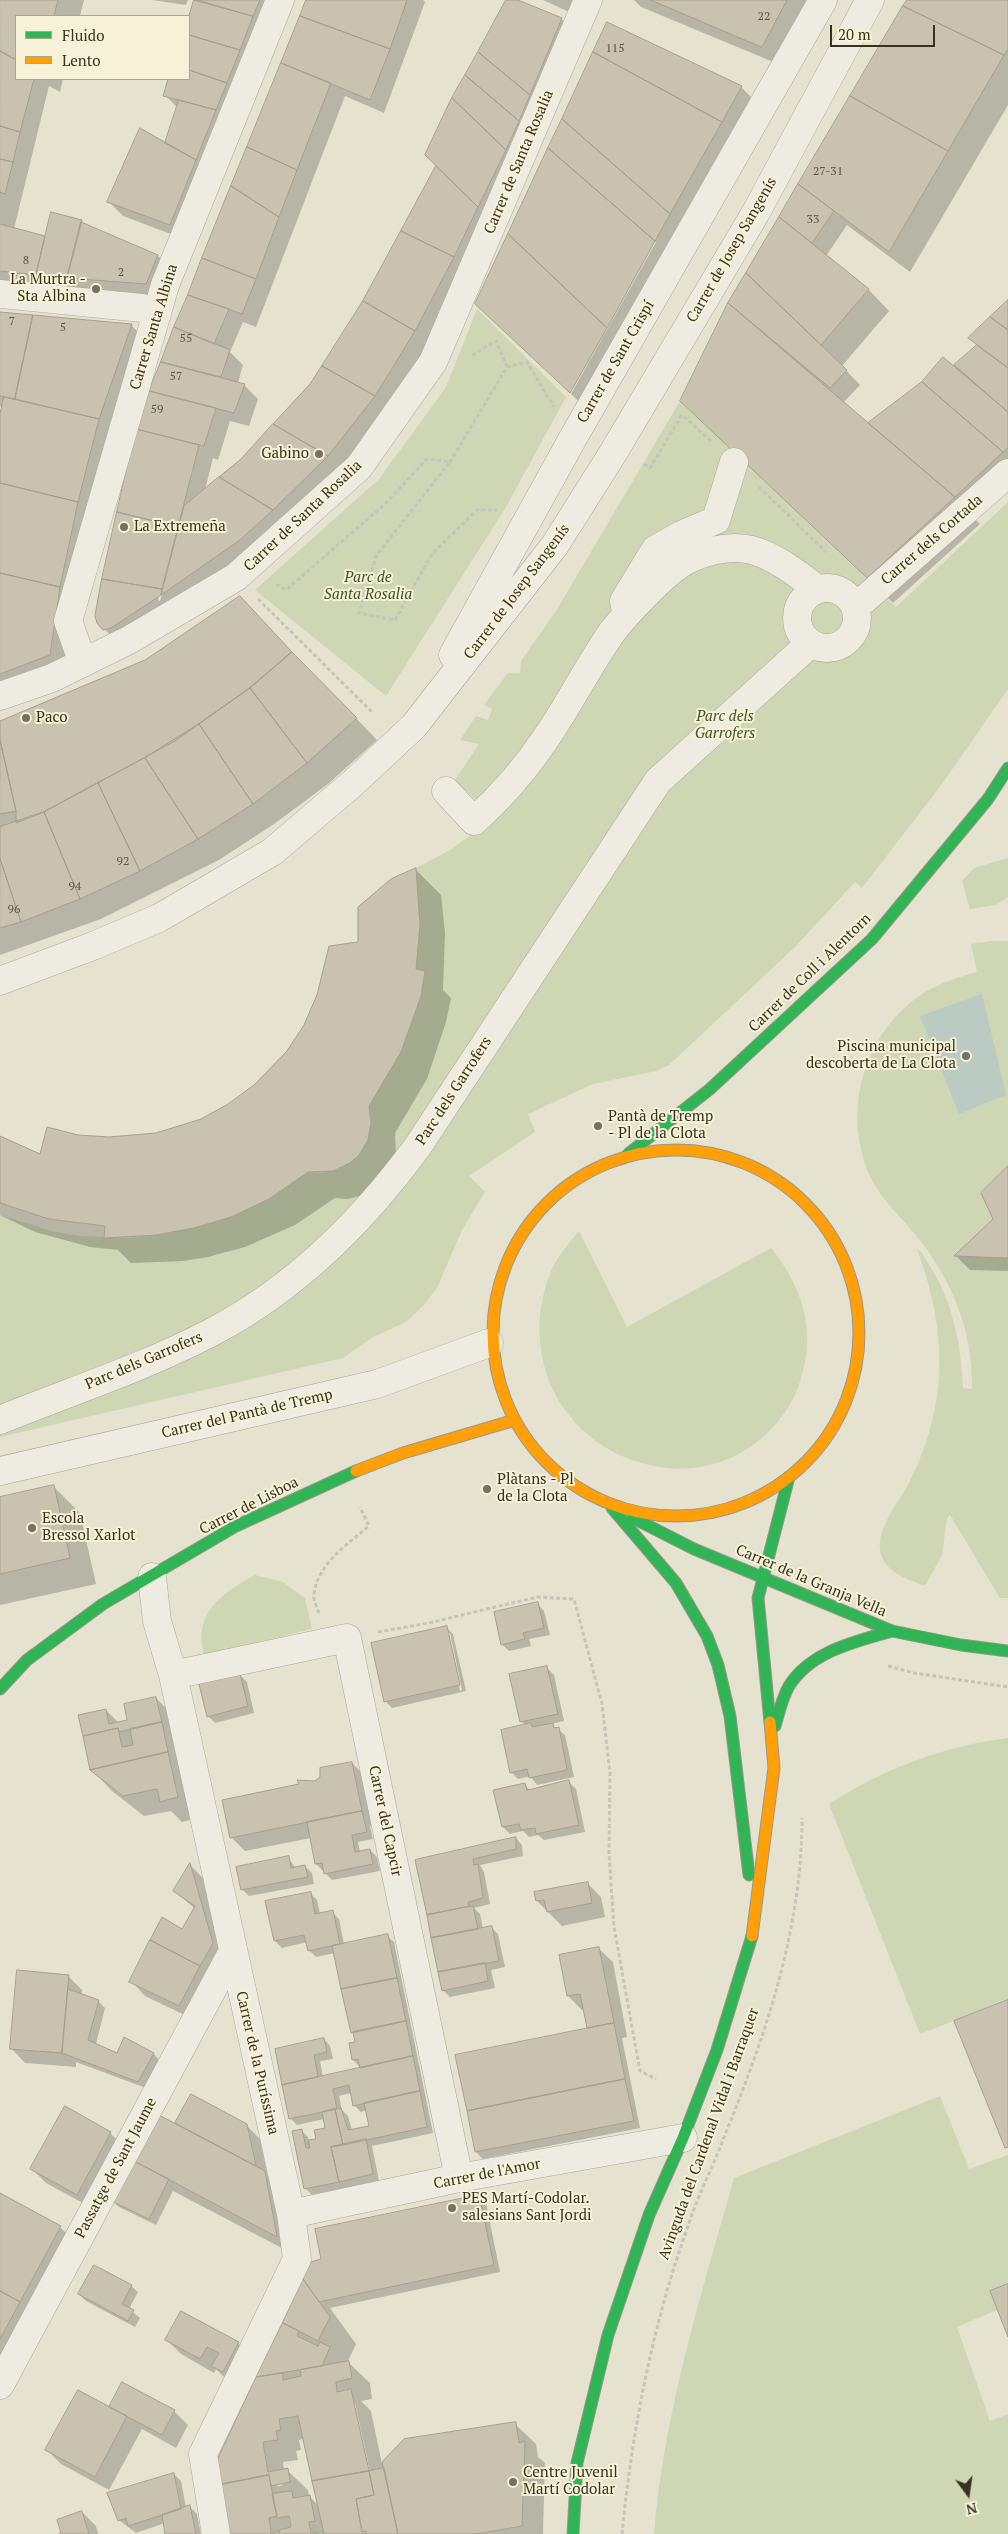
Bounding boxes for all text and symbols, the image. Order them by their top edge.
house number: 22 [758,10,770,24]
legend [15,15,190,80]
scale bar [833,15,938,47]
text: 20 m [838,24,871,44]
text: Fluido [62,25,104,45]
house number: 115 [605,42,625,56]
text: Lento [62,50,101,70]
street label: Carrer de Santa Rosalia [480,87,558,237]
house number: 27-31 [813,165,843,179]
street label: Carrer de Josep Sangenís [683,174,781,326]
house number: 33 [807,213,819,227]
house number: 8 [23,254,29,268]
street label: Carrer Santa Albina [126,262,182,392]
house number: 2 [118,266,124,280]
place label: La Murtra - Sta Albina [10,271,86,306]
marker: La Murtra - Sta Albina [90,283,102,295]
street label: Carrer de Sant Crispí [574,298,658,426]
house number: 7 [9,315,15,329]
house number: 5 [60,321,66,335]
house number: 55 [180,332,192,346]
house number: 57 [170,370,182,384]
house number: 59 [151,403,163,417]
place label: Gabino [261,445,309,463]
marker: Gabino [313,448,325,460]
street label: Carrer de Santa Rosalia [240,457,366,575]
street label: Carrer dels Cortada [878,491,986,589]
place label: La Extremeña [134,518,226,536]
marker: La Extremeña [118,521,130,533]
street label: Carrer de Josep Sangenís [460,521,574,663]
park label: Parc de Santa Rosalia [324,569,412,604]
park label: Parc dels Garrofers [695,708,755,743]
place label: Paco [36,709,68,727]
marker: Paco [20,712,32,724]
house number: 92 [117,855,129,869]
house number: 94 [69,880,81,894]
house number: 96 [8,903,20,917]
street label: Carrer de Coll i Alentorn [745,910,875,1036]
street label: Parc dels Garrofers [412,1033,496,1149]
place label: Piscina municipal descoberta de La Clota [806,1038,956,1073]
marker: Piscina municipal descoberta de La Clota [960,1050,972,1062]
place label: Pantà de Tremp - Pl de la Clota [608,1108,713,1143]
marker: Pantà de Tremp - Pl de la Clota [592,1120,604,1132]
street label: Parc dels Garrofers [83,1328,205,1394]
street label: Carrer del Pantà de Tremp [160,1386,334,1442]
place label: Plàtans - Pl de la Clota [497,1471,574,1506]
street label: Carrer de Lisboa [197,1473,301,1539]
marker: Plàtans - Pl de la Clota [481,1483,493,1495]
place label: Escola Bressol Xarlot [42,1510,136,1545]
marker: Escola Bressol Xarlot [26,1522,38,1534]
street label: Carrer de la Granja Vella [733,1541,889,1621]
street label: Carrer del Capcir [364,1764,406,1878]
street label: Carrer de la Puríssima [232,1989,282,2137]
street label: Avinguda del Cardenal Vidal i Barraquer [655,2006,763,2262]
street label: Passatge de Sant Jaume [71,2095,161,2241]
street label: Carrer de l'Amor [432,2155,542,2193]
place label: PES Martí-Codolar. salesians Sant Jordi [462,2190,592,2225]
marker: PES Martí-Codolar. salesians Sant Jordi [446,2202,458,2214]
place label: Centre Juvenil Martí Codolar [523,2464,618,2499]
north arrow [943,2469,993,2519]
marker: Centre Juvenil Martí Codolar [507,2476,519,2488]
text: N [964,2499,979,2520]

